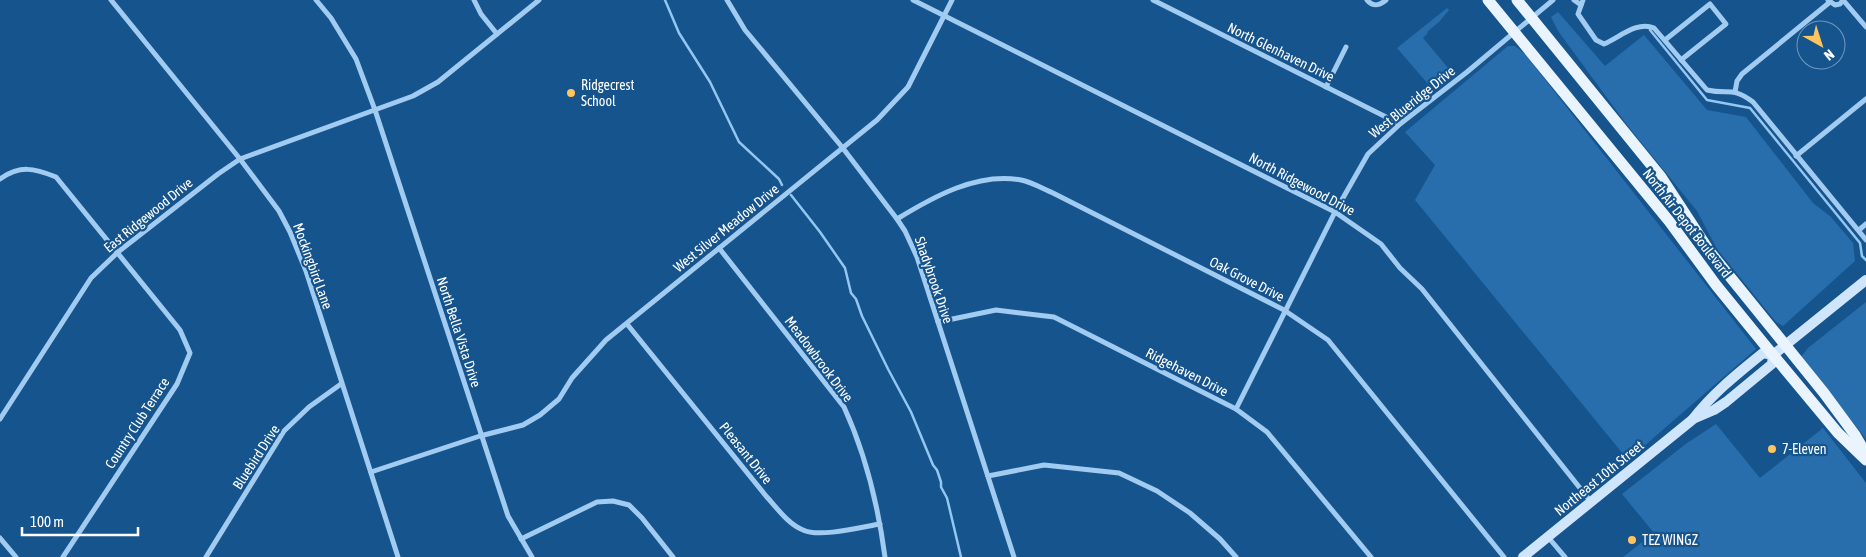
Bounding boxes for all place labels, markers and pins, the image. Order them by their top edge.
place label: Ridgecrest School [581,77,635,109]
marker: Ridgecrest School [565,87,577,99]
place label: 7-Eleven [1782,441,1827,457]
marker: 7-Eleven [1766,443,1778,455]
place label: TEZ WINGZ [1642,532,1698,548]
marker: TEZ WINGZ [1626,534,1638,546]

